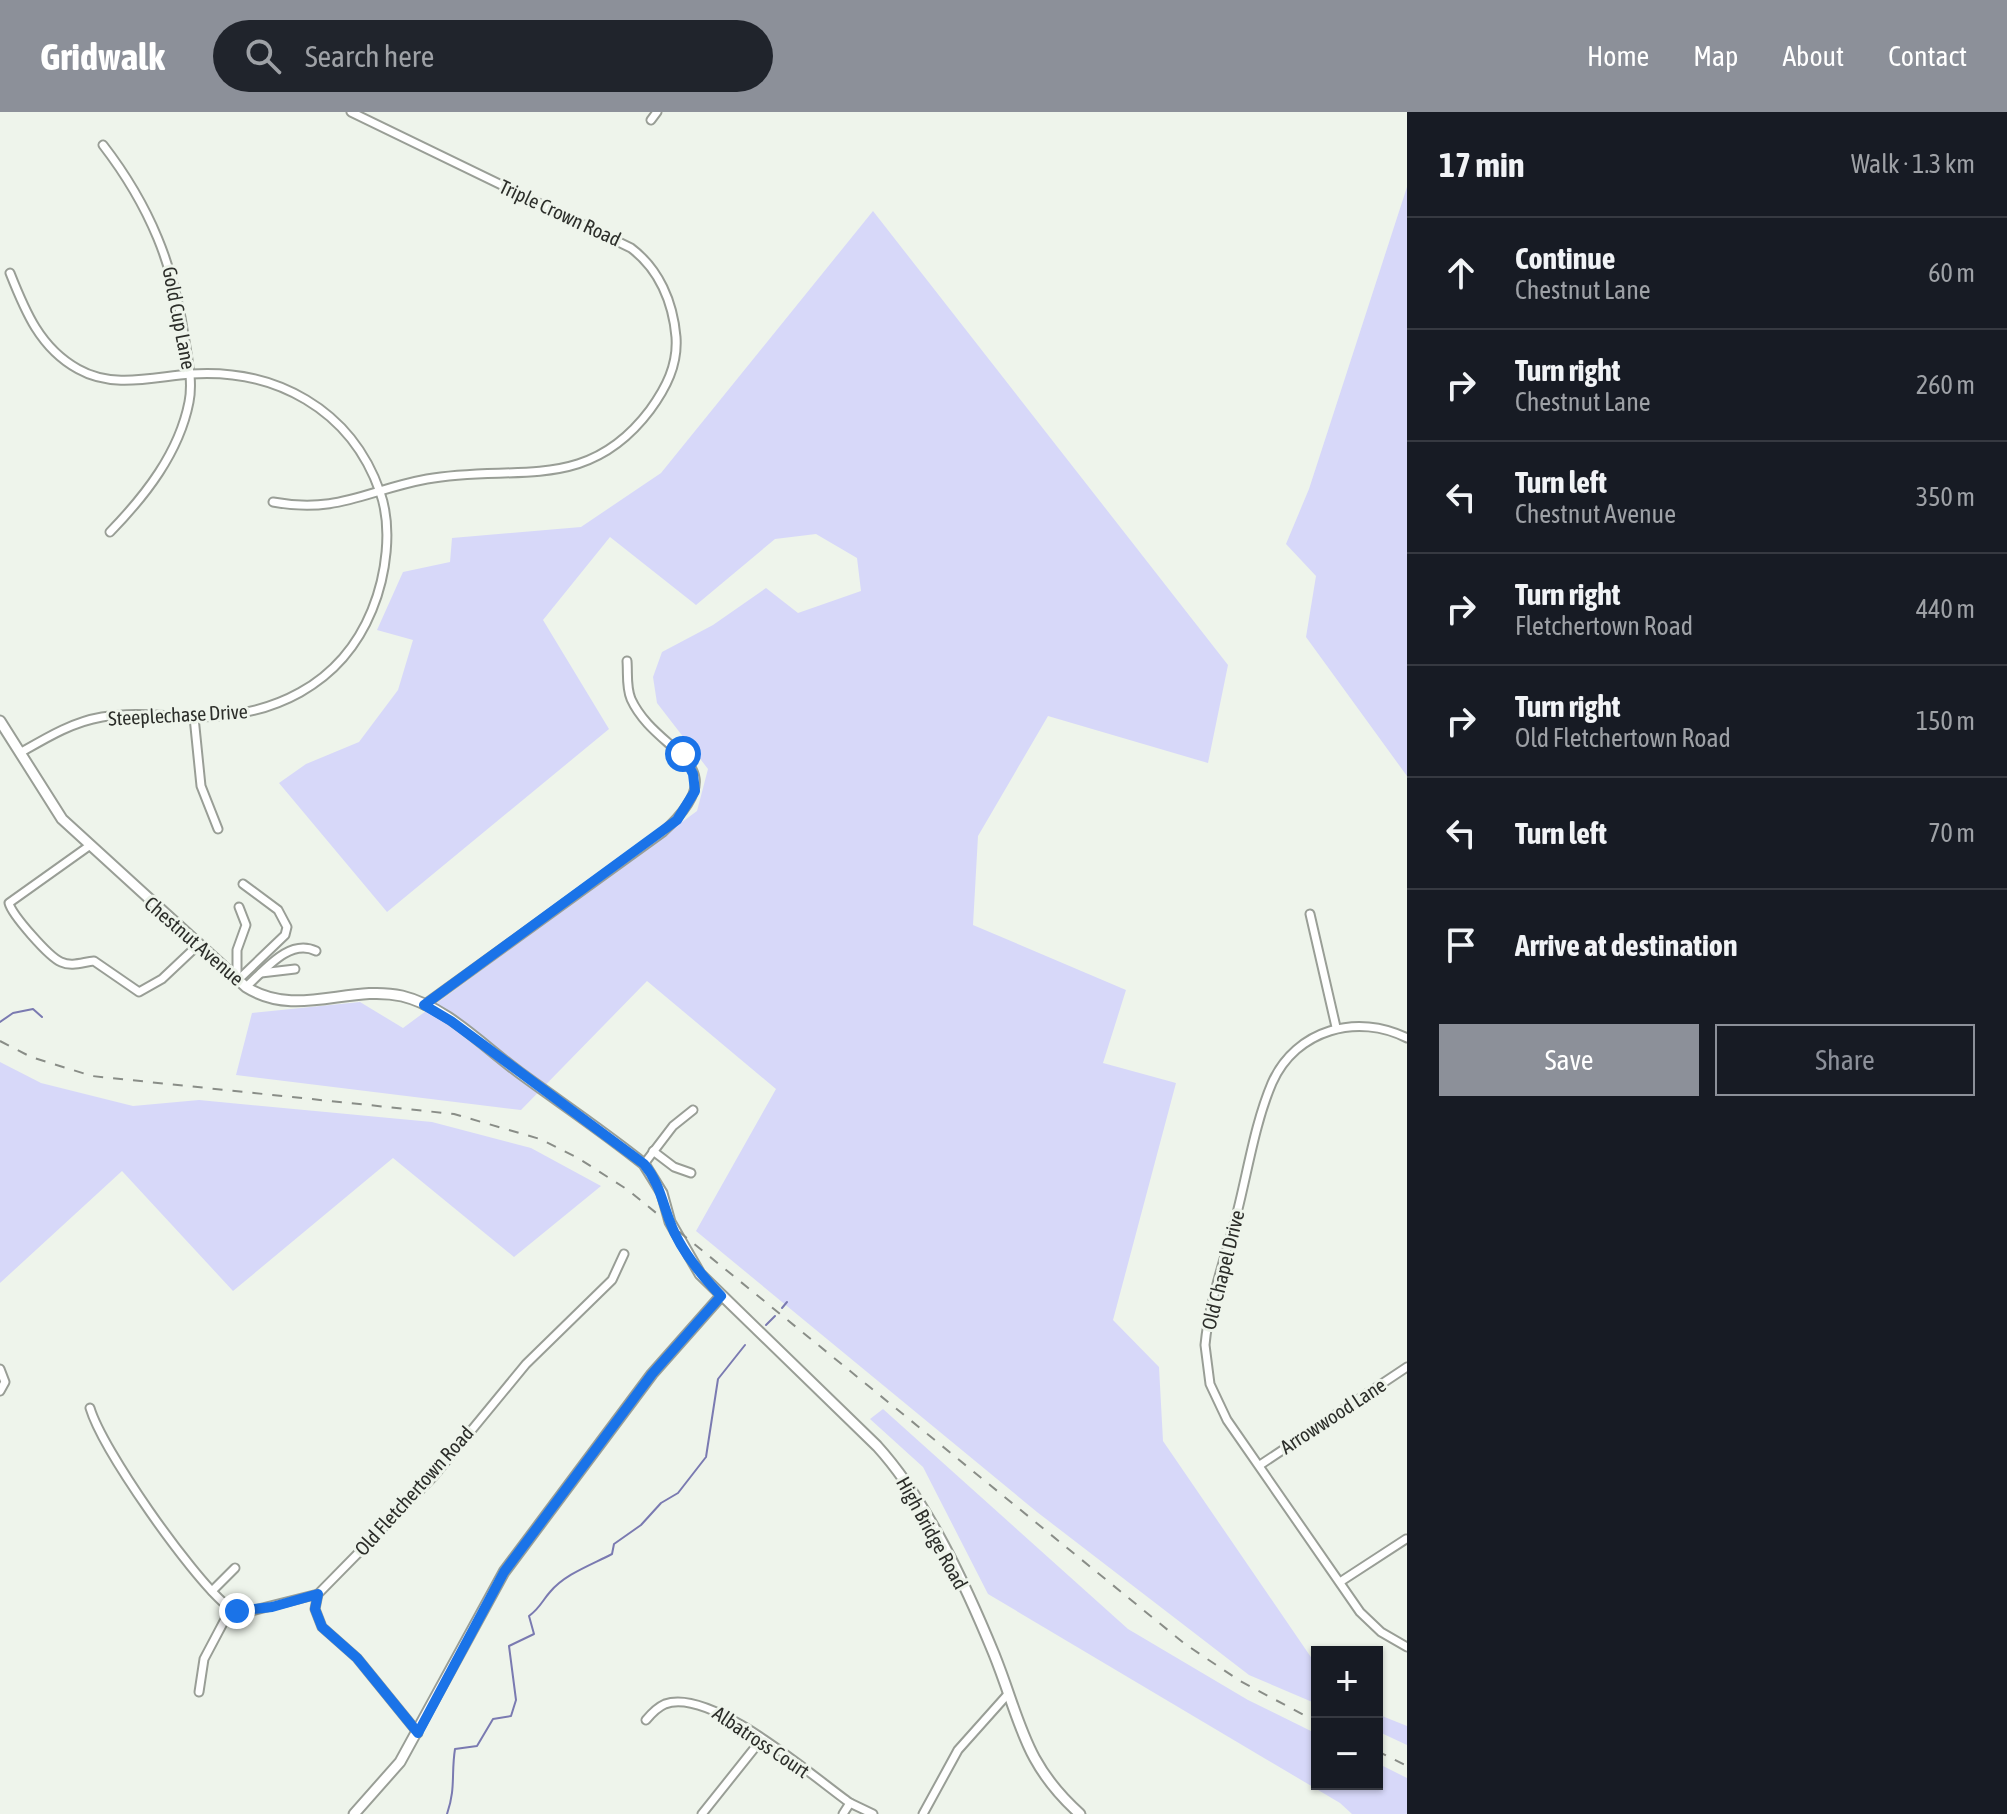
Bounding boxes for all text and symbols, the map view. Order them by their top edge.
search box [213,20,773,92]
icon: search [241,34,285,78]
text: Gridwalk [40,35,165,78]
text: Search here [305,39,434,73]
text: Home [1587,40,1649,72]
text: Map [1693,40,1738,72]
text: About [1782,40,1844,72]
text: Contact [1888,40,1967,72]
text: 17 min [1439,145,1524,184]
text: Walk · 1.3 km [1851,149,1975,179]
street label: Triple Crown Road [496,174,624,251]
text: Continue [1515,241,1615,275]
icon: ahead [1439,251,1483,295]
text: 60 m [1928,258,1975,288]
street label: Gold Cup Lane [158,265,201,371]
text: Chestnut Lane [1515,275,1651,305]
text: Turn right [1515,353,1621,387]
icon: right [1439,363,1483,407]
text: 260 m [1916,370,1975,400]
text: Chestnut Lane [1515,387,1651,417]
text: Turn left [1515,465,1607,499]
icon: left [1439,475,1483,519]
text: 350 m [1916,482,1975,512]
text: Chestnut Avenue [1515,499,1676,529]
text: Turn right [1515,577,1621,611]
icon: right [1439,587,1483,631]
text: 440 m [1916,594,1975,624]
text: Fletchertown Road [1515,611,1693,641]
text: Turn right [1515,689,1621,723]
street label: Steeplechase Drive [108,699,248,730]
icon: right [1439,699,1483,743]
text: 150 m [1916,706,1975,736]
text: Old Fletchertown Road [1515,723,1731,753]
route start [665,736,701,772]
icon: left [1439,811,1483,855]
text: Turn left [1515,816,1607,850]
text: 70 m [1928,818,1975,848]
street label: Chestnut Avenue [140,891,249,990]
icon: arrive [1439,923,1483,967]
text: Arrive at destination [1515,928,1737,962]
button: Save [1439,1024,1699,1096]
button: Share [1715,1024,1975,1096]
street label: Old Chapel Drive [1197,1208,1248,1332]
street label: Arrowwood Lane [1276,1373,1390,1458]
street label: Old Fletchertown Road [350,1421,478,1560]
street label: High Bridge Road [892,1473,973,1593]
route end [219,1593,255,1629]
map controls [1311,1646,1383,1790]
button: + [1311,1646,1383,1718]
street label: Albatross Court [709,1701,814,1782]
button: − [1311,1718,1383,1790]

